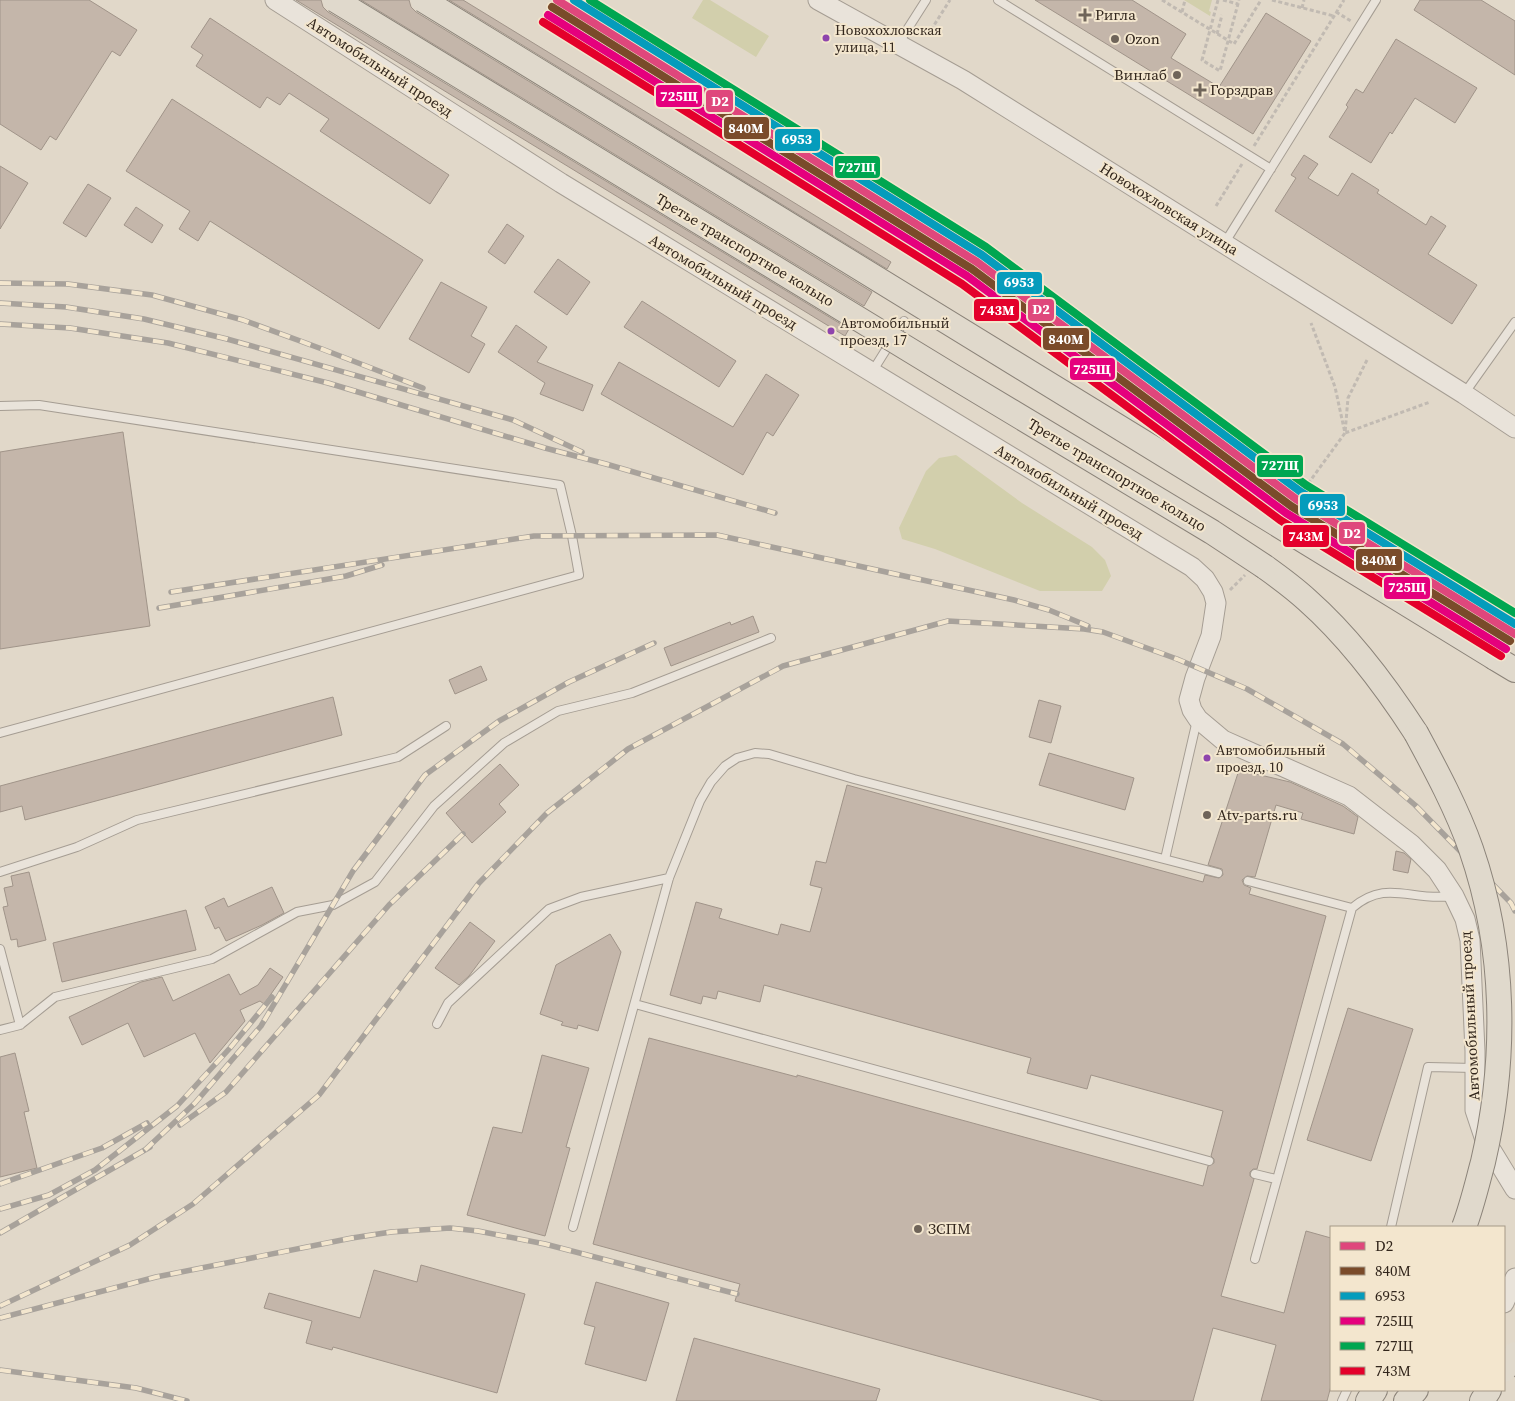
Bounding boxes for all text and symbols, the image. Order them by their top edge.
place label: Ригла [1095,4,1136,25]
marker: Ригла [1079,9,1091,21]
street label: Автомобильный проезд [303,12,458,122]
place label: Новохохловская улица, 11 [835,20,942,57]
place label: Ozon [1125,28,1160,49]
marker: Новохохловская улица, 11 [821,33,831,43]
marker: Ozon [1109,33,1121,45]
place label: Винлаб [1114,64,1167,85]
marker: Винлаб [1171,69,1183,81]
place label: Горздрав [1210,79,1273,100]
line badge: 725Щ [655,84,703,108]
marker: Горздрав [1194,84,1206,96]
text: 725Щ [660,86,698,106]
line badge: D2 [705,89,734,113]
text: D2 [711,91,729,111]
line badge: 840М [723,116,770,140]
text: 840М [728,118,764,138]
line badge: 6953 [774,128,821,152]
text: 6953 [782,129,813,149]
line badge: 727Щ [834,155,881,179]
text: 727Щ [838,157,876,177]
street label: Новохохловская улица [1096,157,1243,260]
street label: Третье транспортное кольцо [652,188,838,311]
street label: Автомобильный проезд [645,229,802,335]
line badge: 6953 [996,271,1043,295]
text: 6953 [1004,272,1035,292]
line badge: 743М [973,298,1020,322]
line badge: D2 [1027,298,1055,322]
text: D2 [1032,299,1050,319]
text: 743М [979,300,1015,320]
place label: Автомобильный проезд, 17 [840,313,950,350]
marker: Автомобильный проезд, 17 [826,326,836,336]
line badge: 840М [1042,327,1090,351]
text: 840М [1048,329,1084,349]
line badge: 725Щ [1069,357,1116,381]
text: 725Щ [1073,359,1111,379]
street label: Третье транспортное кольцо [1024,413,1210,536]
street label: Автомобильный проезд [991,439,1148,545]
line badge: 727Щ [1256,454,1304,478]
text: 727Щ [1261,455,1299,475]
line badge: 6953 [1299,493,1346,517]
text: 6953 [1308,495,1339,515]
line badge: D2 [1338,521,1366,545]
text: D2 [1343,523,1361,543]
line badge: 743М [1282,524,1330,548]
text: 743М [1288,526,1324,546]
line badge: 840М [1355,548,1403,572]
text: 840М [1361,550,1397,570]
line badge: 725Щ [1383,576,1431,600]
text: 725Щ [1388,577,1426,597]
place label: Автомобильный проезд, 10 [1216,740,1326,777]
marker: Автомобильный проезд, 10 [1202,753,1212,763]
place label: Atv-parts.ru [1217,804,1298,825]
marker: Atv-parts.ru [1201,809,1213,821]
street label: Автомобильный проезд [1455,930,1484,1101]
place label: ЗСПМ [928,1218,971,1239]
marker: ЗСПМ [912,1223,924,1235]
legend [1330,1226,1505,1391]
text: D2 [1375,1235,1393,1256]
text: 840М [1375,1260,1411,1281]
text: 6953 [1375,1285,1405,1306]
text: 725Щ [1375,1310,1414,1331]
text: 727Щ [1375,1335,1414,1356]
text: 743М [1375,1360,1411,1381]

